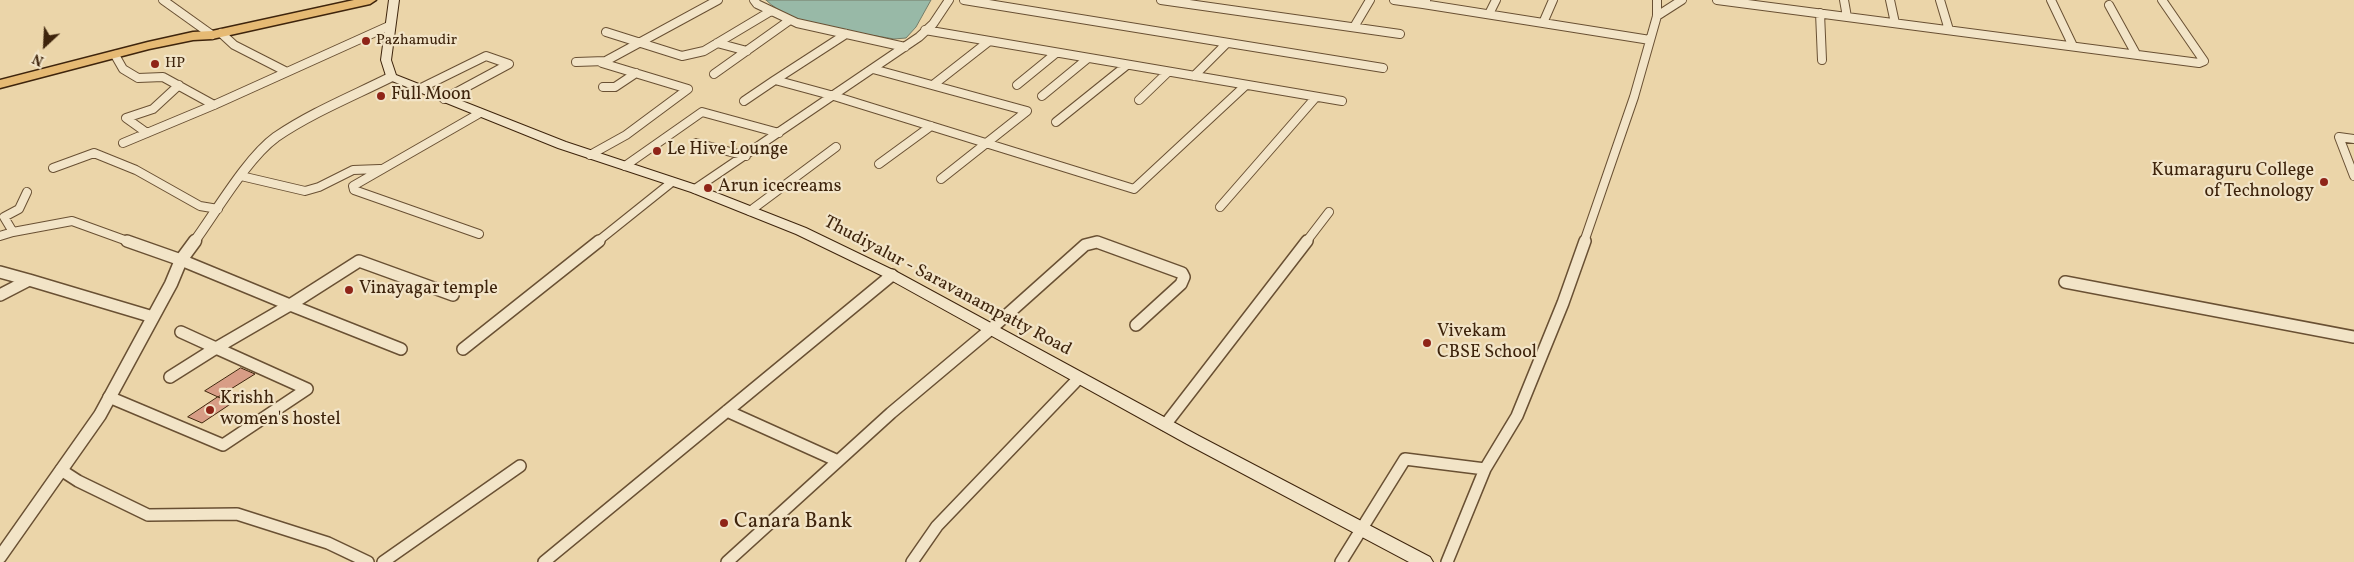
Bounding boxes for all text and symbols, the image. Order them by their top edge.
north arrow [20,20,70,70]
place label: Pazhamudir [376,32,457,50]
marker: Pazhamudir [360,35,372,47]
text: N [30,48,47,70]
place label: HP [165,55,185,73]
marker: HP [149,58,161,70]
place label: Full Moon [391,85,471,107]
marker: Full Moon [375,90,387,102]
place label: Le Hive Lounge [667,140,788,162]
marker: Le Hive Lounge [651,145,663,157]
place label: Kumaraguru College of Technology [2151,161,2314,203]
marker: Kumaraguru College of Technology [2318,176,2330,188]
place label: Arun icecreams [718,177,841,199]
marker: Arun icecreams [702,182,714,194]
street label: Thudiyalur - Saravanampatty Road [819,212,1075,362]
place label: Vinayagar temple [359,279,498,301]
marker: Vinayagar temple [343,284,355,296]
place label: Vivekam CBSE School [1437,322,1537,364]
marker: Vivekam CBSE School [1421,337,1433,349]
place label: Krishh women's hostel [220,389,341,432]
marker: Krishh women's hostel [204,404,216,416]
place label: Canara Bank [734,510,852,536]
marker: Canara Bank [718,517,730,529]

